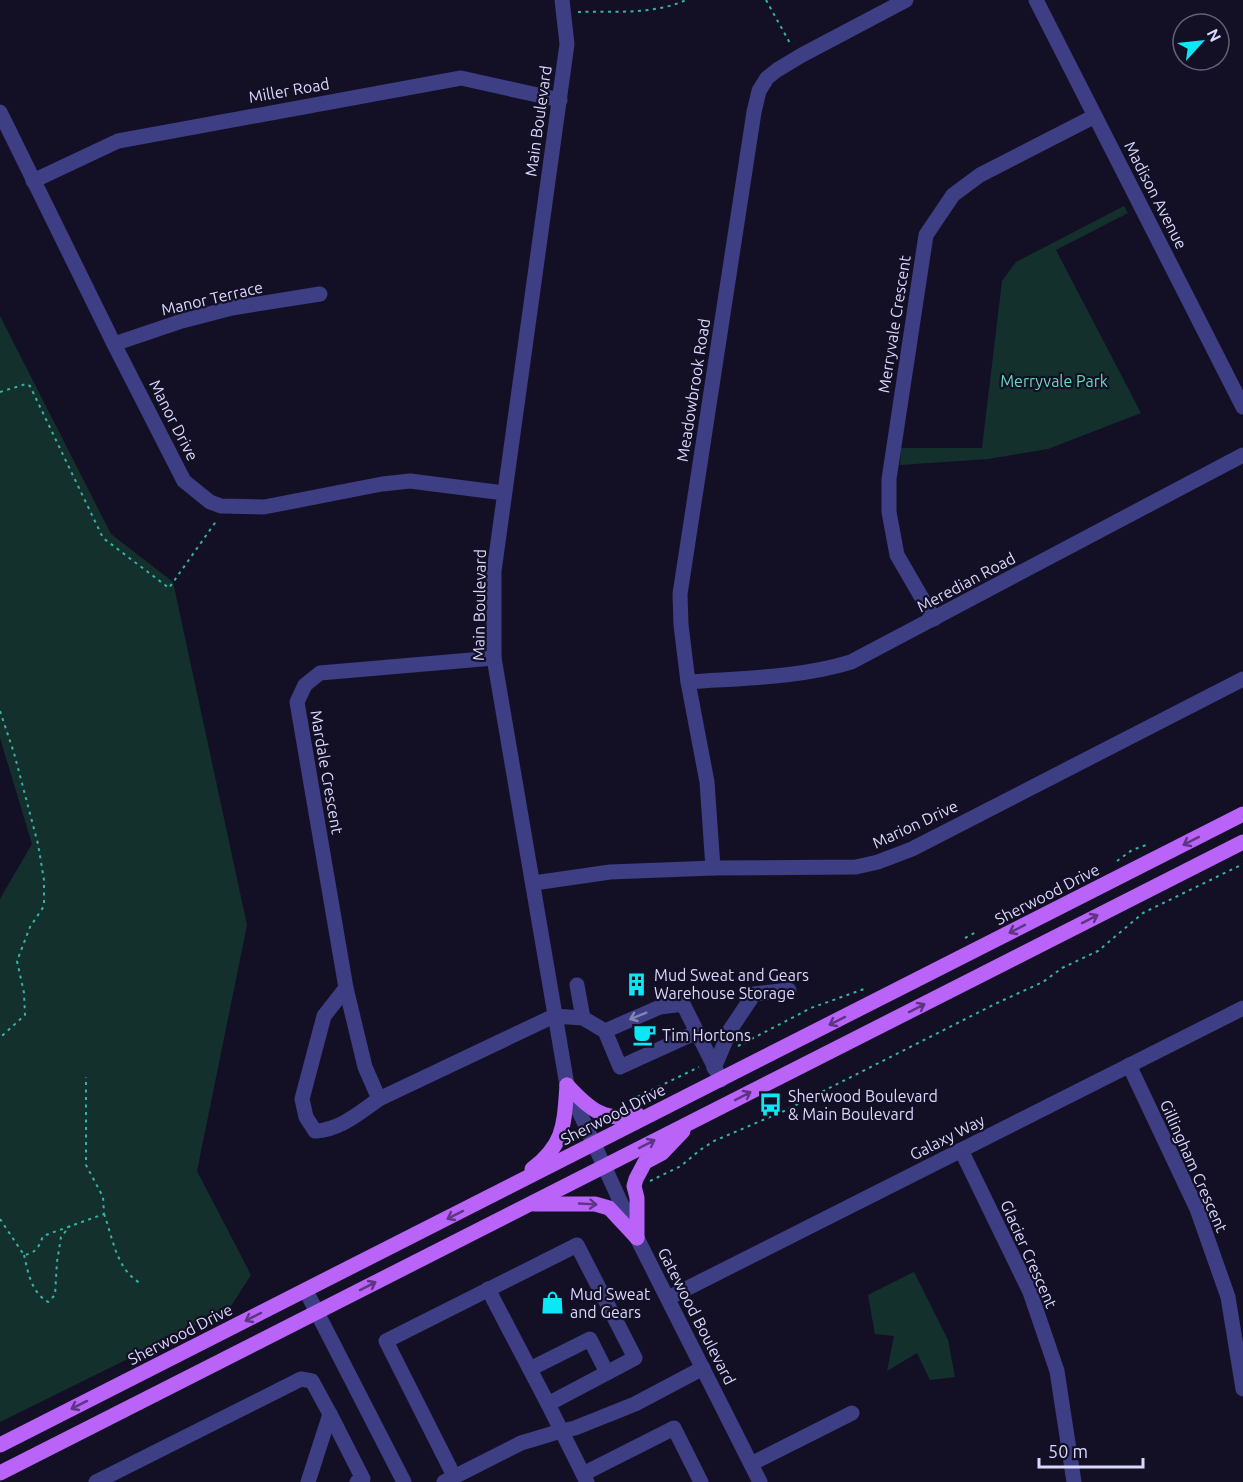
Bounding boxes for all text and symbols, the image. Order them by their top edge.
north arrow [1171,12,1231,72]
text: N [1204,26,1225,45]
street label: Main Boulevard [521,64,555,178]
street label: Miller Road [247,74,331,106]
street label: Madison Avenue [1121,138,1191,252]
street label: Merryvale Crescent [874,253,914,394]
street label: Manor Terrace [159,278,265,318]
street label: Meadowbrook Road [673,317,713,463]
park label: Merryvale Park [1000,372,1108,390]
street label: Manor Drive [146,377,202,463]
street label: Main Boulevard [469,549,489,661]
street label: Meredian Road [914,549,1018,615]
street label: Mardale Crescent [307,709,347,836]
street label: Marion Drive [869,796,961,852]
one-way arrow [1183,835,1200,847]
street label: Sherwood Drive [992,860,1102,928]
one-way arrow [1081,913,1099,925]
one-way arrow [1009,923,1026,935]
place label: Mud Sweat and Gears Warehouse Storage [654,966,809,1002]
building icon: Mud Sweat and Gears Warehouse Storage [623,971,649,997]
one-way arrow [907,1002,925,1013]
one-way arrow [629,1011,648,1022]
one-way arrow [828,1016,846,1027]
cafe icon: Tim Hortons [631,1022,657,1048]
place label: Tim Hortons [662,1026,751,1044]
street label: Sherwood Drive [558,1080,668,1148]
place label: Sherwood Boulevard & Main Boulevard [788,1087,938,1123]
one-way arrow [733,1090,751,1101]
bus stop icon: Sherwood Boulevard & Main Boulevard [757,1092,783,1118]
street label: Gillingham Crescent [1157,1097,1232,1236]
street label: Galaxy Way [907,1110,988,1163]
one-way arrow [638,1138,656,1150]
street label: Glacier Crescent [997,1197,1061,1311]
one-way arrow [577,1199,597,1210]
one-way arrow [446,1209,464,1221]
street label: Gatewood Boulevard [655,1245,739,1387]
one-way arrow [359,1279,377,1291]
place label: Mud Sweat and Gears [570,1285,651,1321]
shop icon: Mud Sweat and Gears [539,1290,565,1316]
street label: Sherwood Drive [125,1300,235,1368]
one-way arrow [245,1312,263,1324]
one-way arrow [71,1400,89,1412]
scale bar [1039,1431,1142,1469]
text: 50 m [1048,1441,1088,1461]

